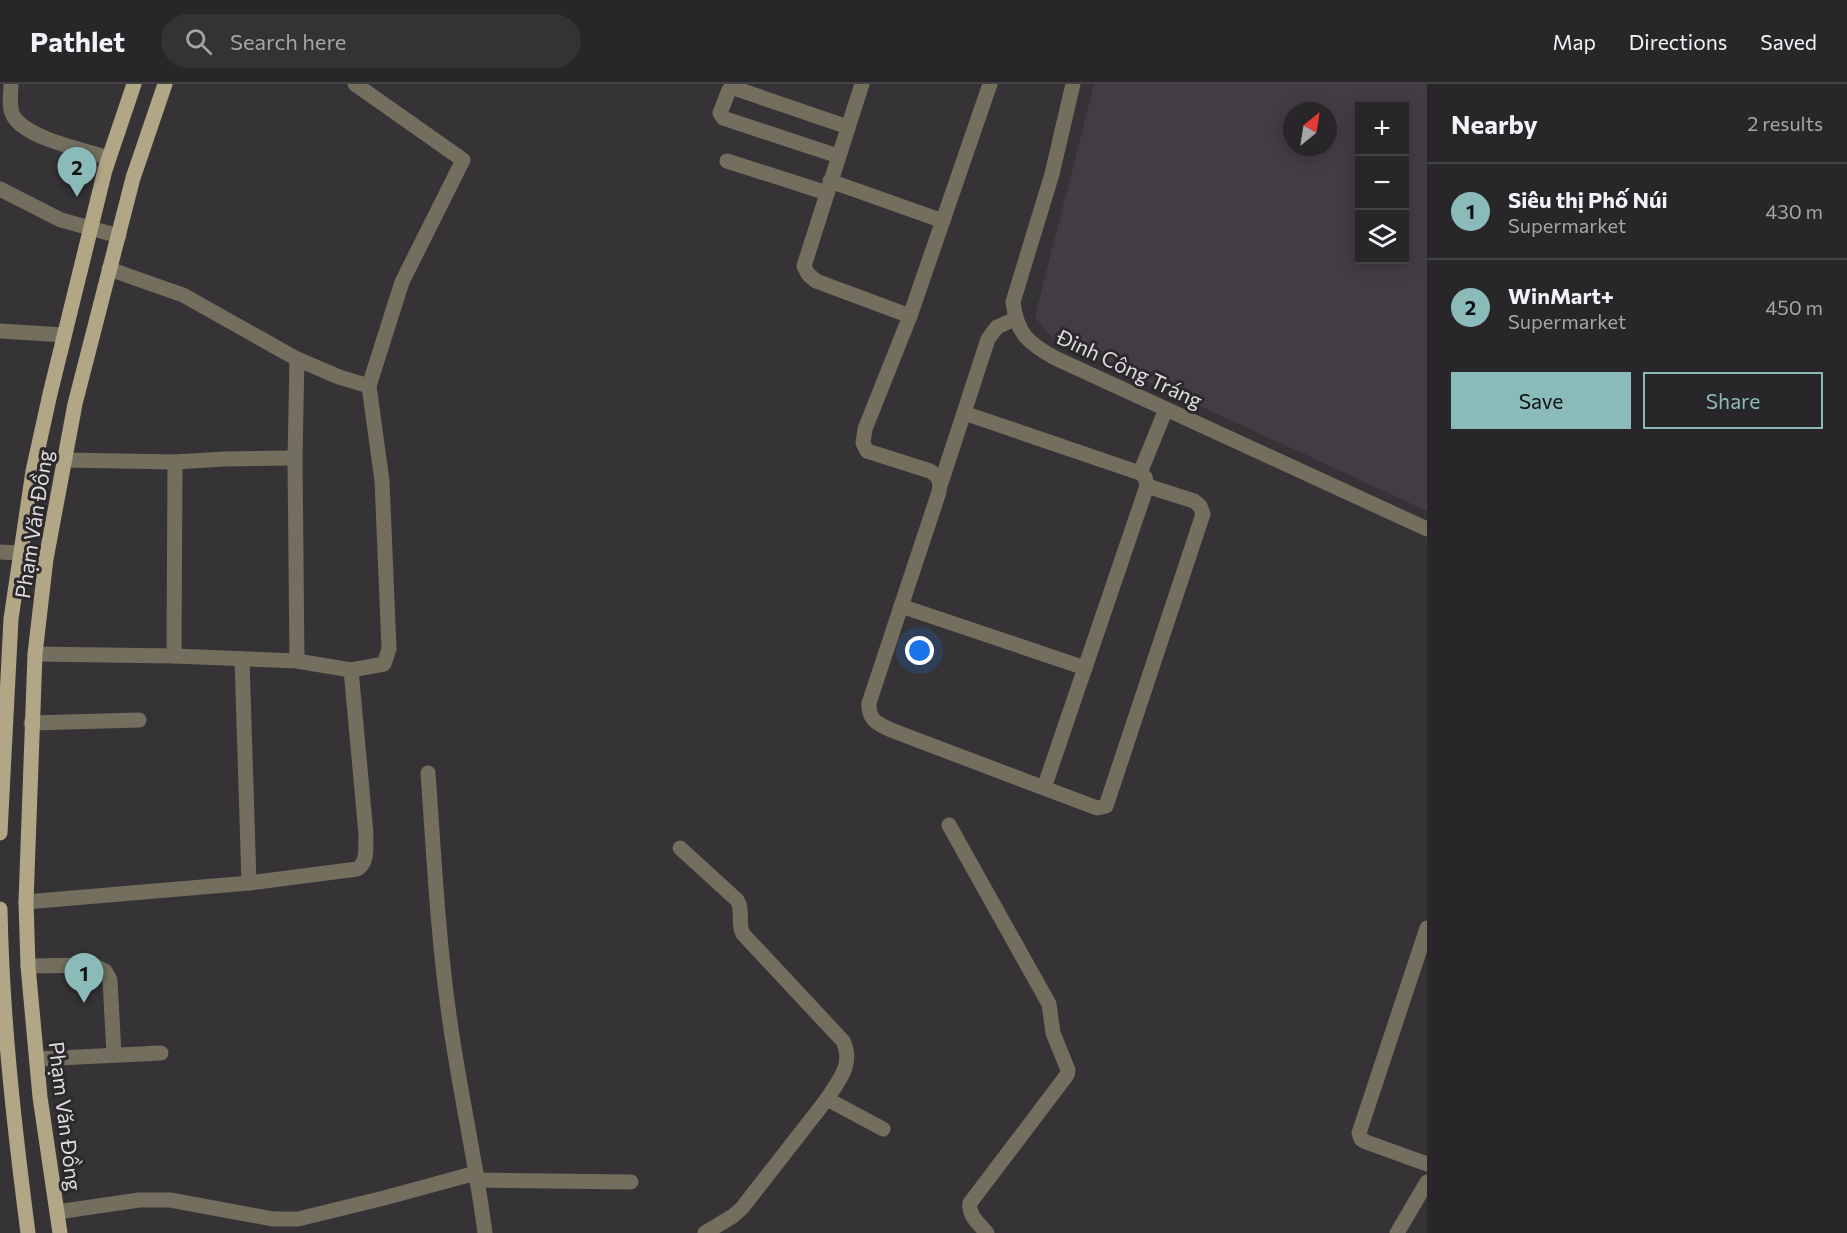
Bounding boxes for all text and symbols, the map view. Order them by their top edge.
search box [161,14,581,68]
text: Pathlet [30,24,125,58]
icon: search [182,25,215,58]
text: Search here [230,28,346,55]
text: Map [1553,29,1596,54]
text: Directions [1629,29,1727,54]
text: Saved [1760,29,1817,54]
north arrow [1283,102,1337,156]
map controls [1355,102,1409,264]
button: + [1355,102,1409,156]
text: Nearby [1451,108,1538,139]
text: 2 results [1747,111,1823,135]
pin: 2 [58,147,97,197]
button: − [1355,156,1409,210]
text: Siêu thị Phố Núi [1508,186,1668,213]
text: 1 [1466,199,1475,223]
text: 430 m [1765,199,1823,223]
button: layers [1355,210,1409,264]
text: Supermarket [1508,213,1626,237]
text: WinMart+ [1508,282,1614,309]
text: 2 [1465,295,1476,319]
text: 450 m [1765,295,1823,319]
text: Supermarket [1508,309,1626,333]
street label: Đinh Công Tráng [1052,323,1207,413]
button: Save [1451,372,1631,429]
button: Share [1643,372,1823,429]
street label: Phạm Văn Đồng [9,448,57,600]
your location [905,636,934,665]
pin: 1 [64,954,104,1003]
street label: Phạm Văn Đồng [44,1040,88,1192]

